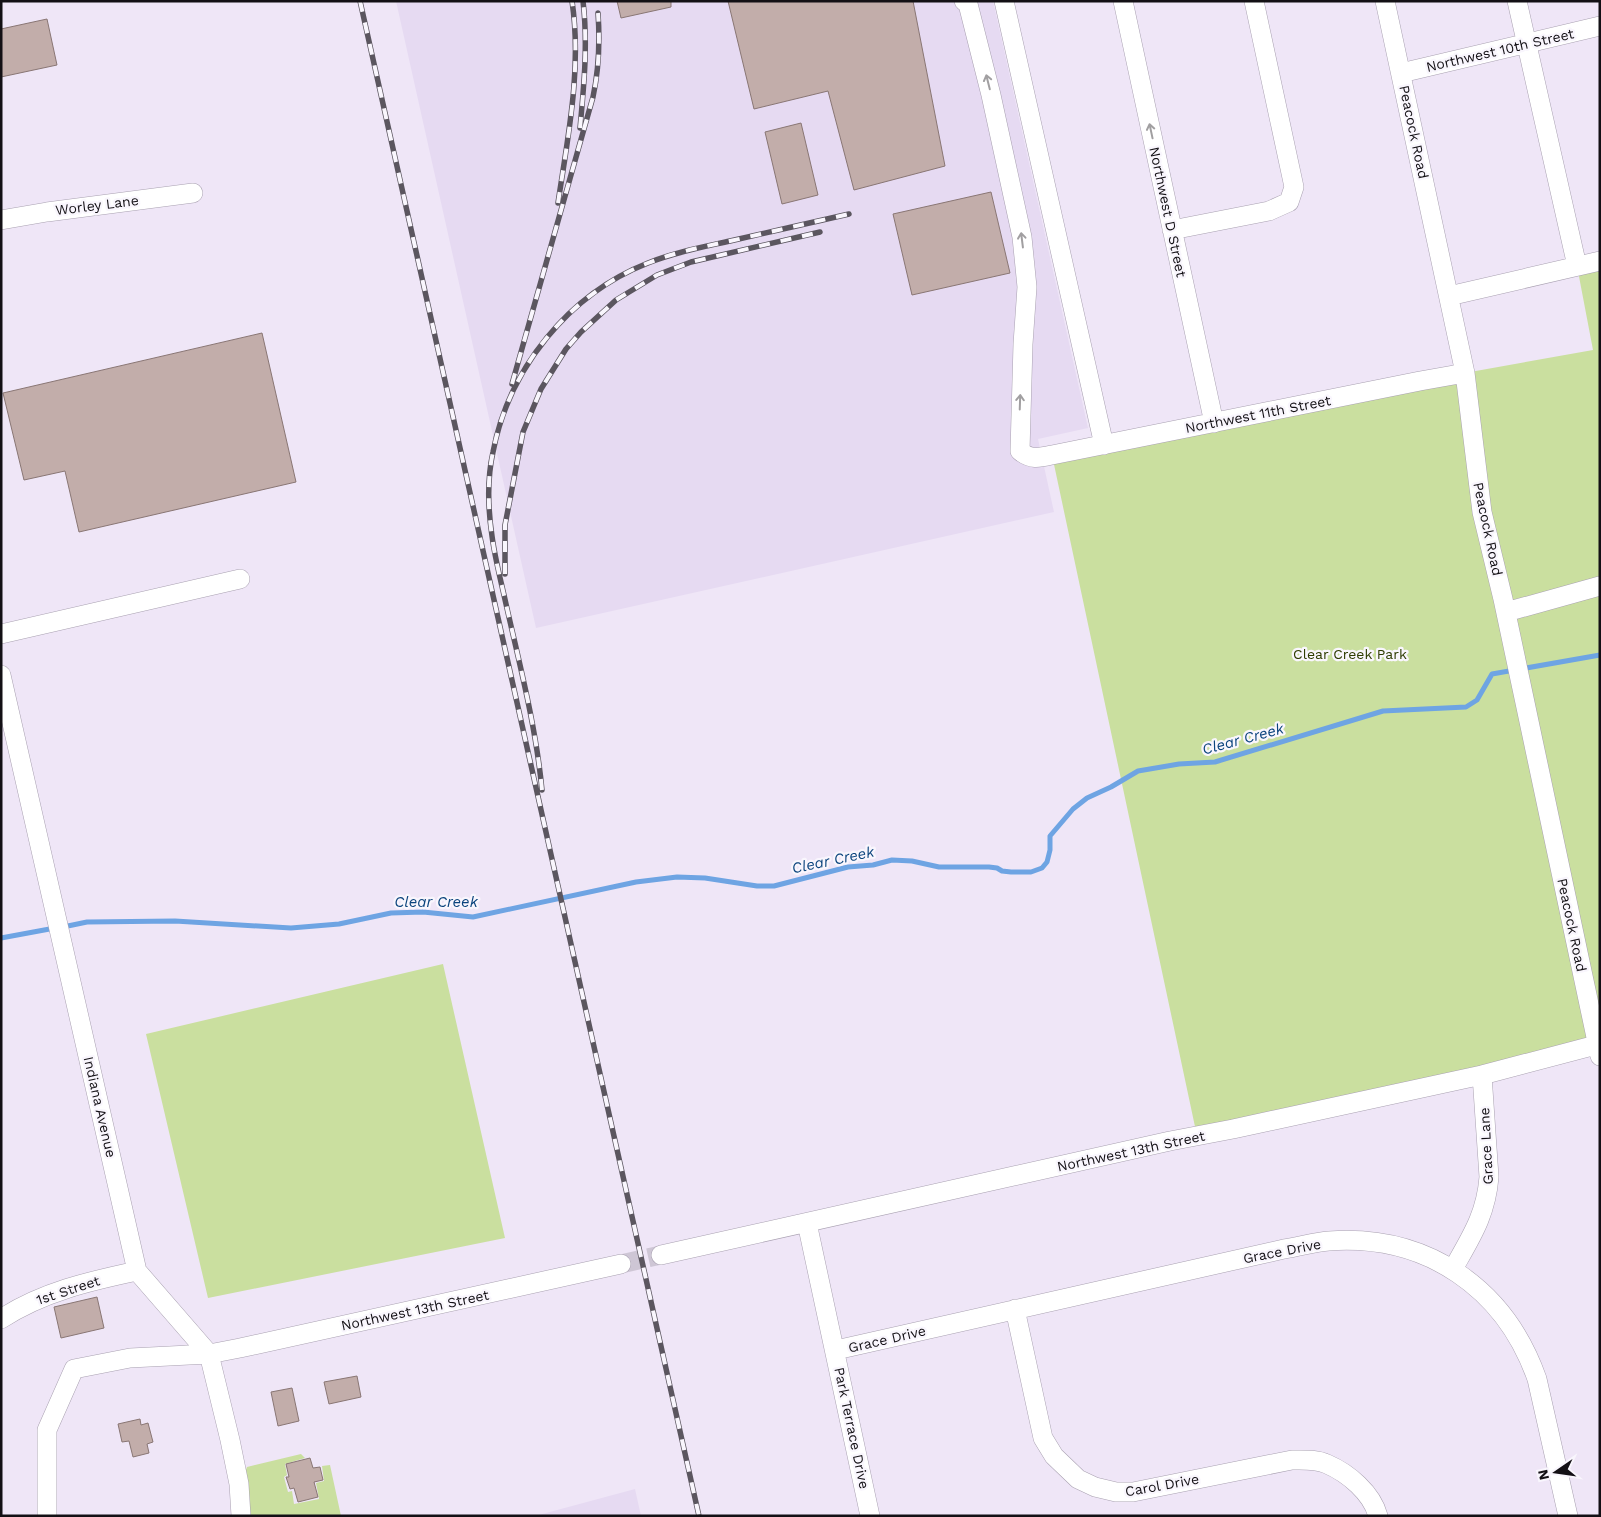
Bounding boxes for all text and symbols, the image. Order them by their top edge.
street label: Northwest 10th Street [1425,25,1576,75]
one-way arrow [982,74,992,90]
street label: Peacock Road [1396,84,1432,180]
one-way arrow [1146,123,1155,139]
street label: Northwest D Street [1146,145,1190,279]
street label: Worley Lane [54,192,140,218]
one-way arrow [1017,233,1027,249]
street label: Northwest 11th Street [1184,392,1332,436]
one-way arrow [1016,395,1025,411]
street label: Peacock Road [1470,481,1506,577]
park label: Clear Creek Park [1293,646,1407,662]
water label: Clear Creek [1200,719,1287,759]
water label: Clear Creek [790,842,877,878]
street label: Peacock Road [1554,877,1590,973]
water label: Clear Creek [394,893,479,911]
street label: Indiana Avenue [81,1055,119,1159]
street label: Grace Lane [1476,1107,1496,1185]
street label: Northwest 13th Street [1056,1127,1206,1174]
street label: Grace Drive [1242,1236,1322,1266]
street label: 1st Street [34,1272,102,1308]
street label: Northwest 13th Street [340,1286,490,1333]
street label: Grace Drive [847,1322,927,1356]
street label: Park Terrace Drive [831,1366,873,1490]
north arrow [1531,1447,1581,1497]
text: N [1534,1468,1552,1482]
street label: Carol Drive [1124,1471,1200,1499]

